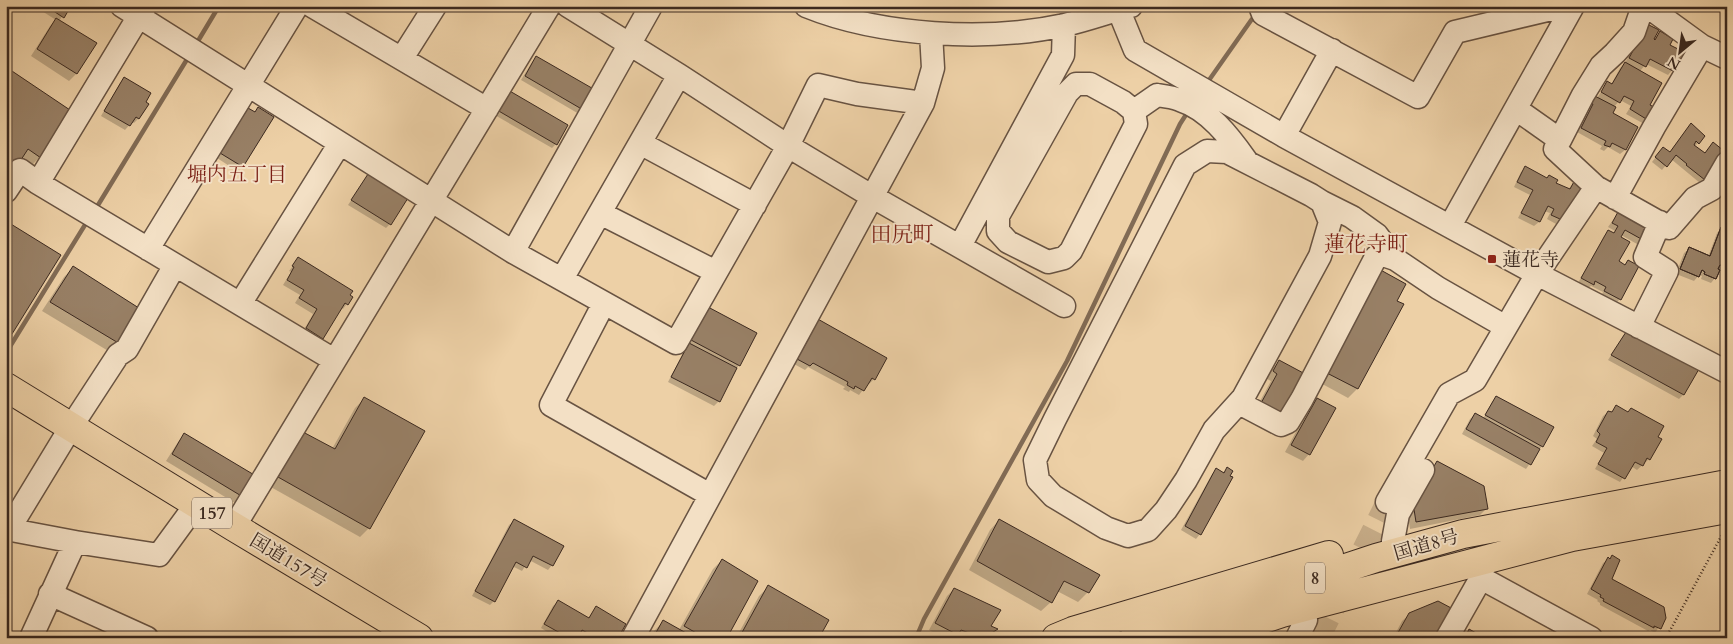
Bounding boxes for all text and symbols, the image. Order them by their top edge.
north arrow [1656,28,1706,78]
text: N [1664,52,1684,74]
district label: 堀内五丁目 [187,161,287,188]
district label: 田尻町 [871,220,934,249]
district label: 蓮花寺町 [1324,230,1408,259]
place label: 蓮花寺 [1502,247,1559,273]
marker: 蓮花寺 [1486,253,1498,265]
road number: 157 [192,498,232,528]
street label: 国道8号 [1391,523,1462,567]
street label: 国道157号 [245,528,332,594]
road number: 8 [1305,562,1325,594]

